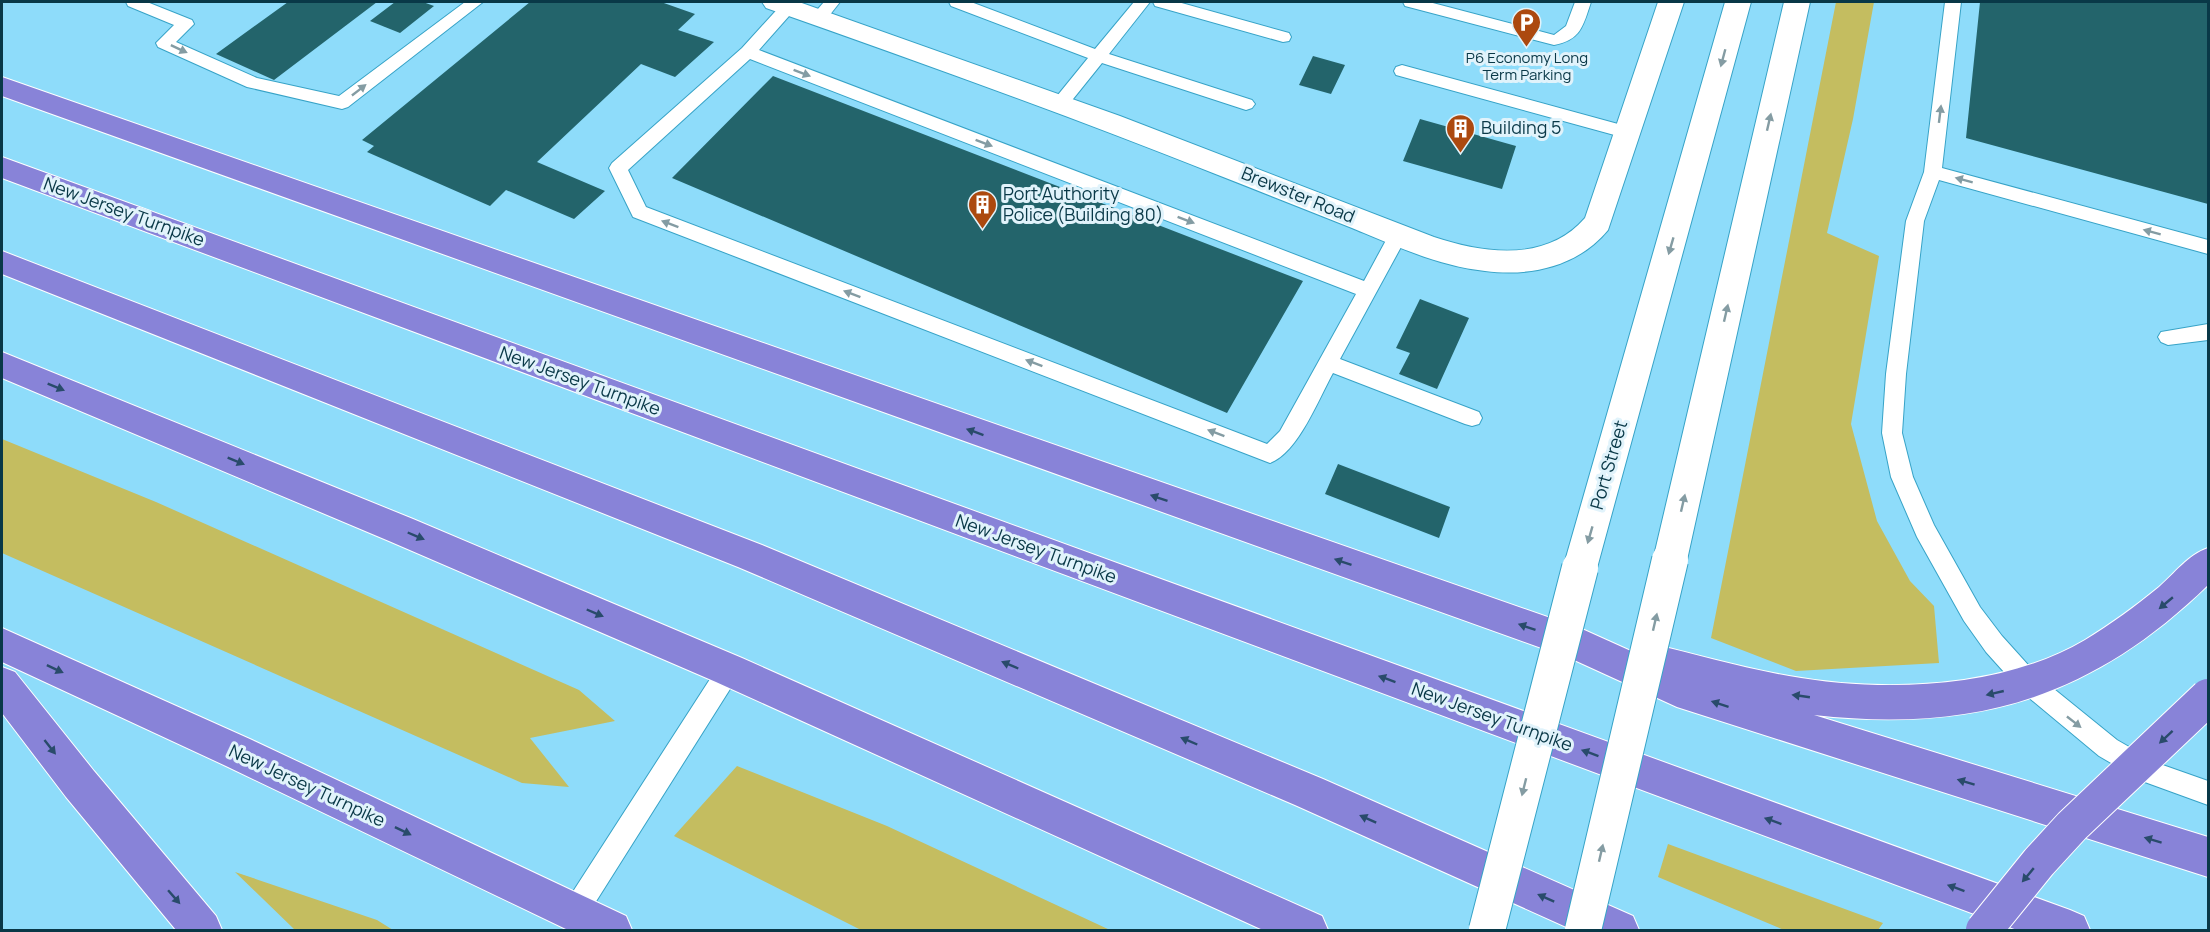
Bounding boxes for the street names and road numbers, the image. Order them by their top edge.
street label: Brewster Road [1238,160,1359,228]
street label: New Jersey Turnpike [41,171,208,251]
street label: New Jersey Turnpike [497,340,664,420]
street label: Port Street [1584,417,1632,512]
street label: New Jersey Turnpike [953,508,1120,588]
street label: New Jersey Turnpike [1409,676,1576,756]
street label: New Jersey Turnpike [225,738,389,832]

